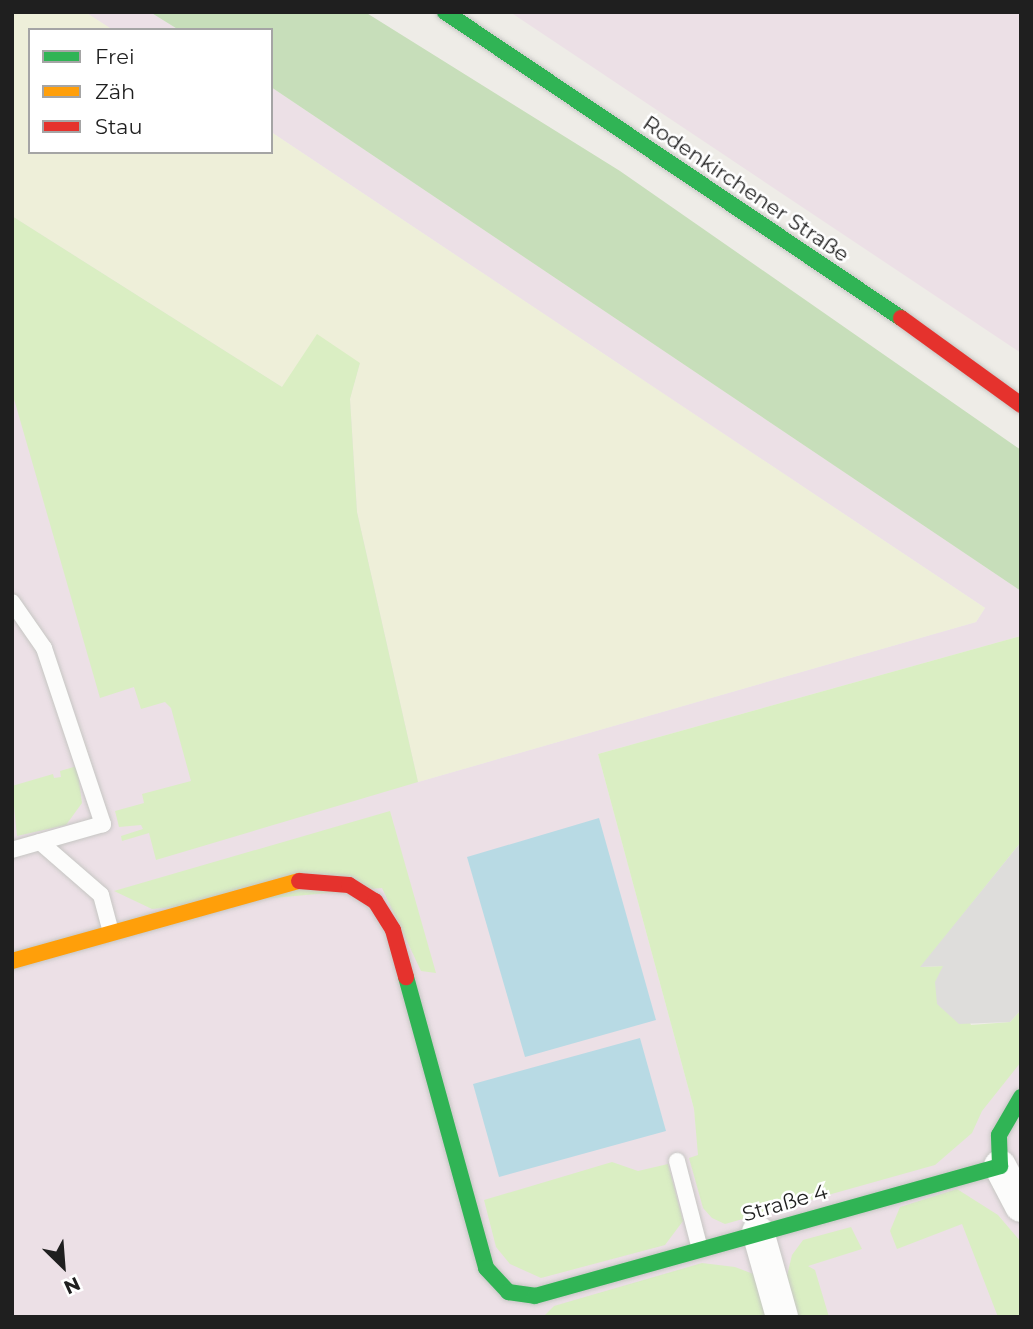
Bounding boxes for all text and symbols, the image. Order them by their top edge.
legend [28,28,273,154]
text: Frei [95,44,135,69]
text: Zäh [95,79,135,104]
street label: Rodenkirchener Straße [638,111,854,267]
text: Stau [95,114,143,139]
street label: Straße 4 [739,1179,831,1227]
north arrow [28,1231,98,1301]
text: N [60,1272,84,1299]

